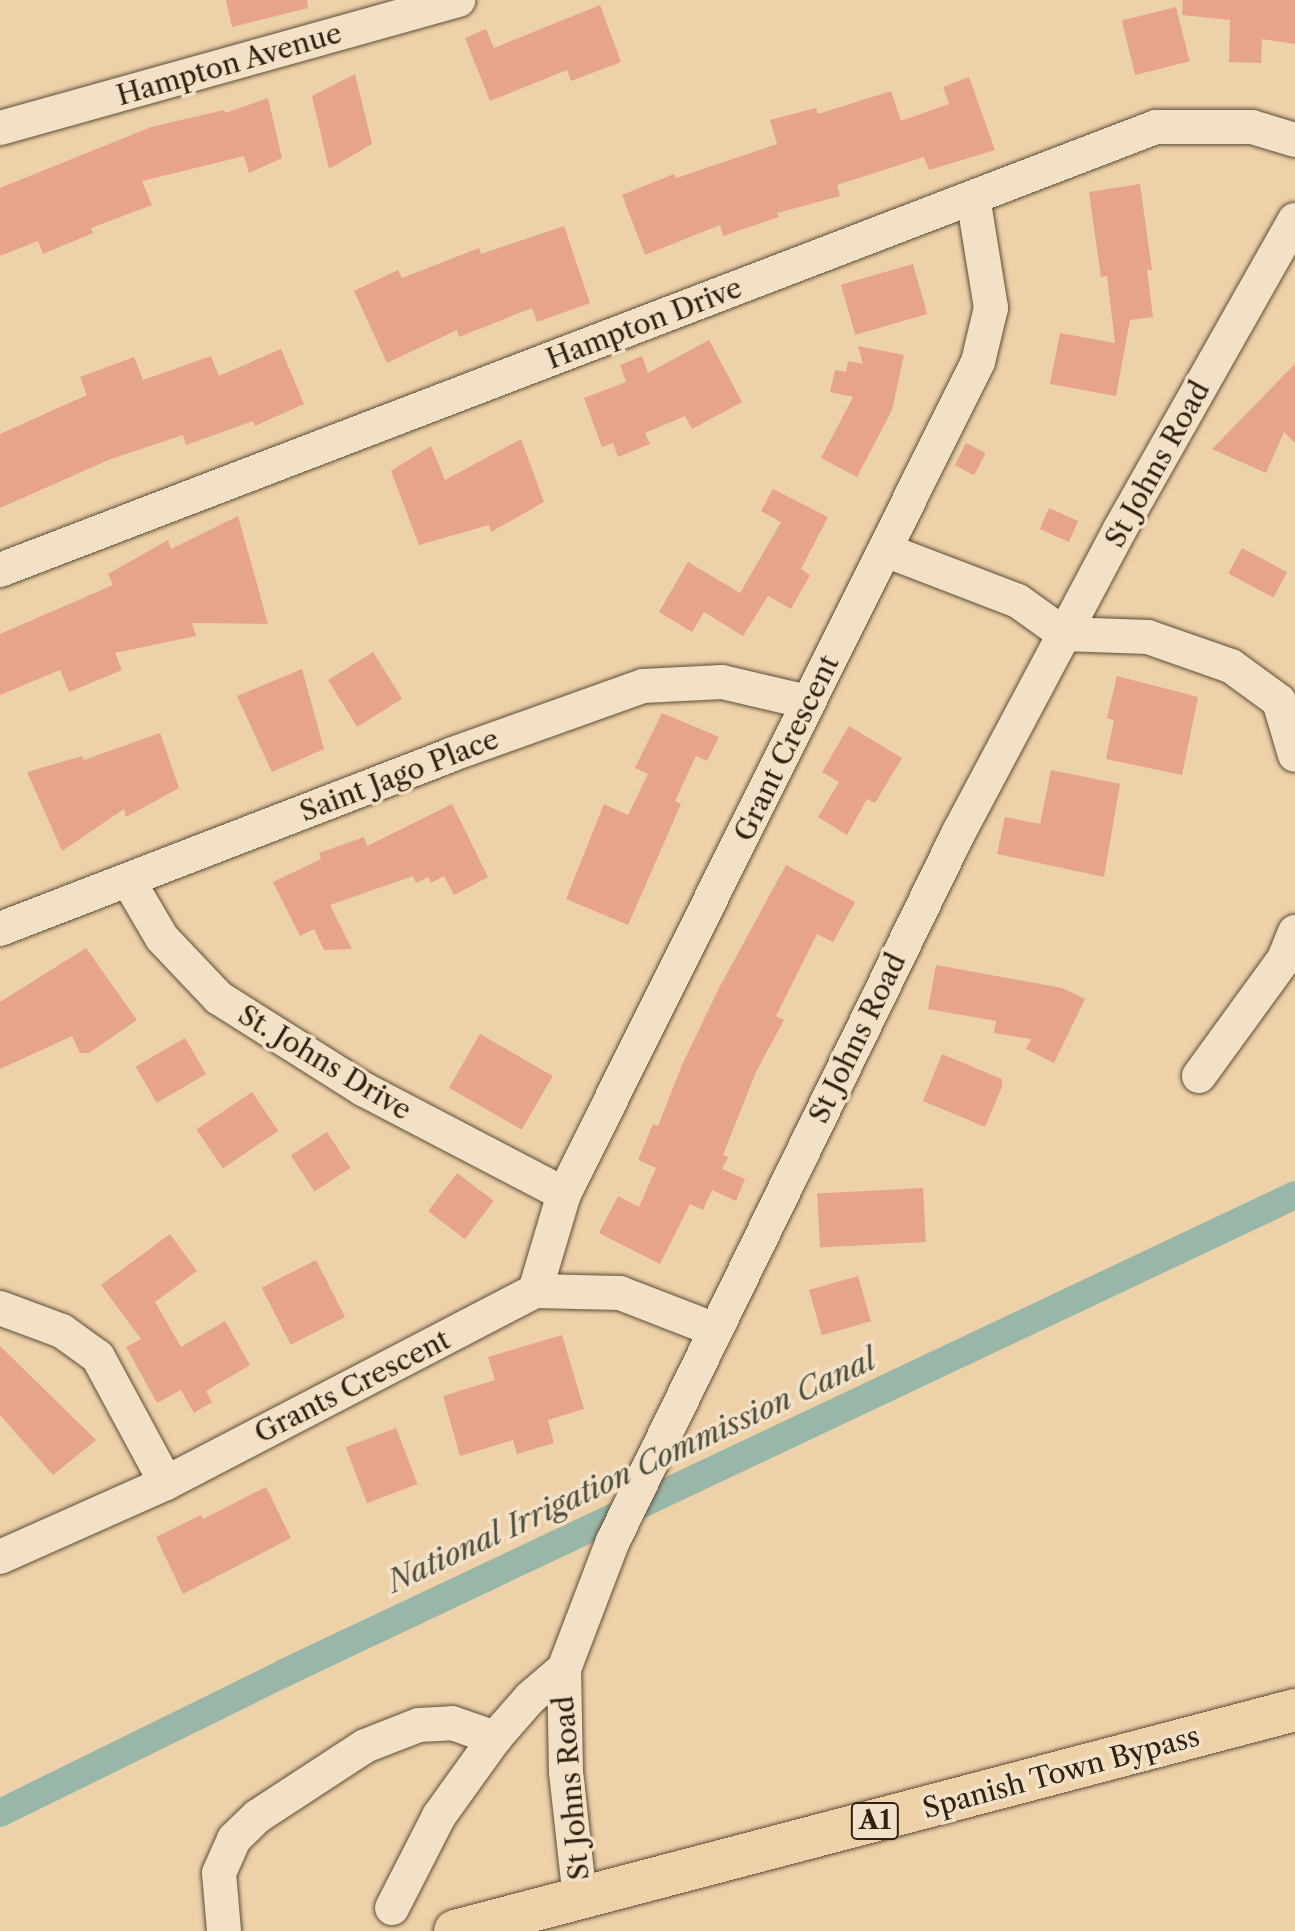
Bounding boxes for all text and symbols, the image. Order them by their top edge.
street label: Hampton Avenue [112,16,346,112]
street label: Hampton Drive [542,270,746,376]
street label: St Johns Road [1098,375,1216,553]
street label: Grant Crescent [727,650,845,846]
street label: Saint Jago Place [295,722,503,828]
street label: St Johns Road [801,948,913,1128]
street label: St. Johns Drive [233,997,417,1127]
street label: Grants Crescent [249,1322,455,1450]
water label: National Irrigation Commission Canal [382,1342,882,1600]
street label: St Johns Road [546,1694,596,1882]
street label: Spanish Town Bypass [919,1719,1203,1825]
road number: A1 [849,1799,901,1843]

